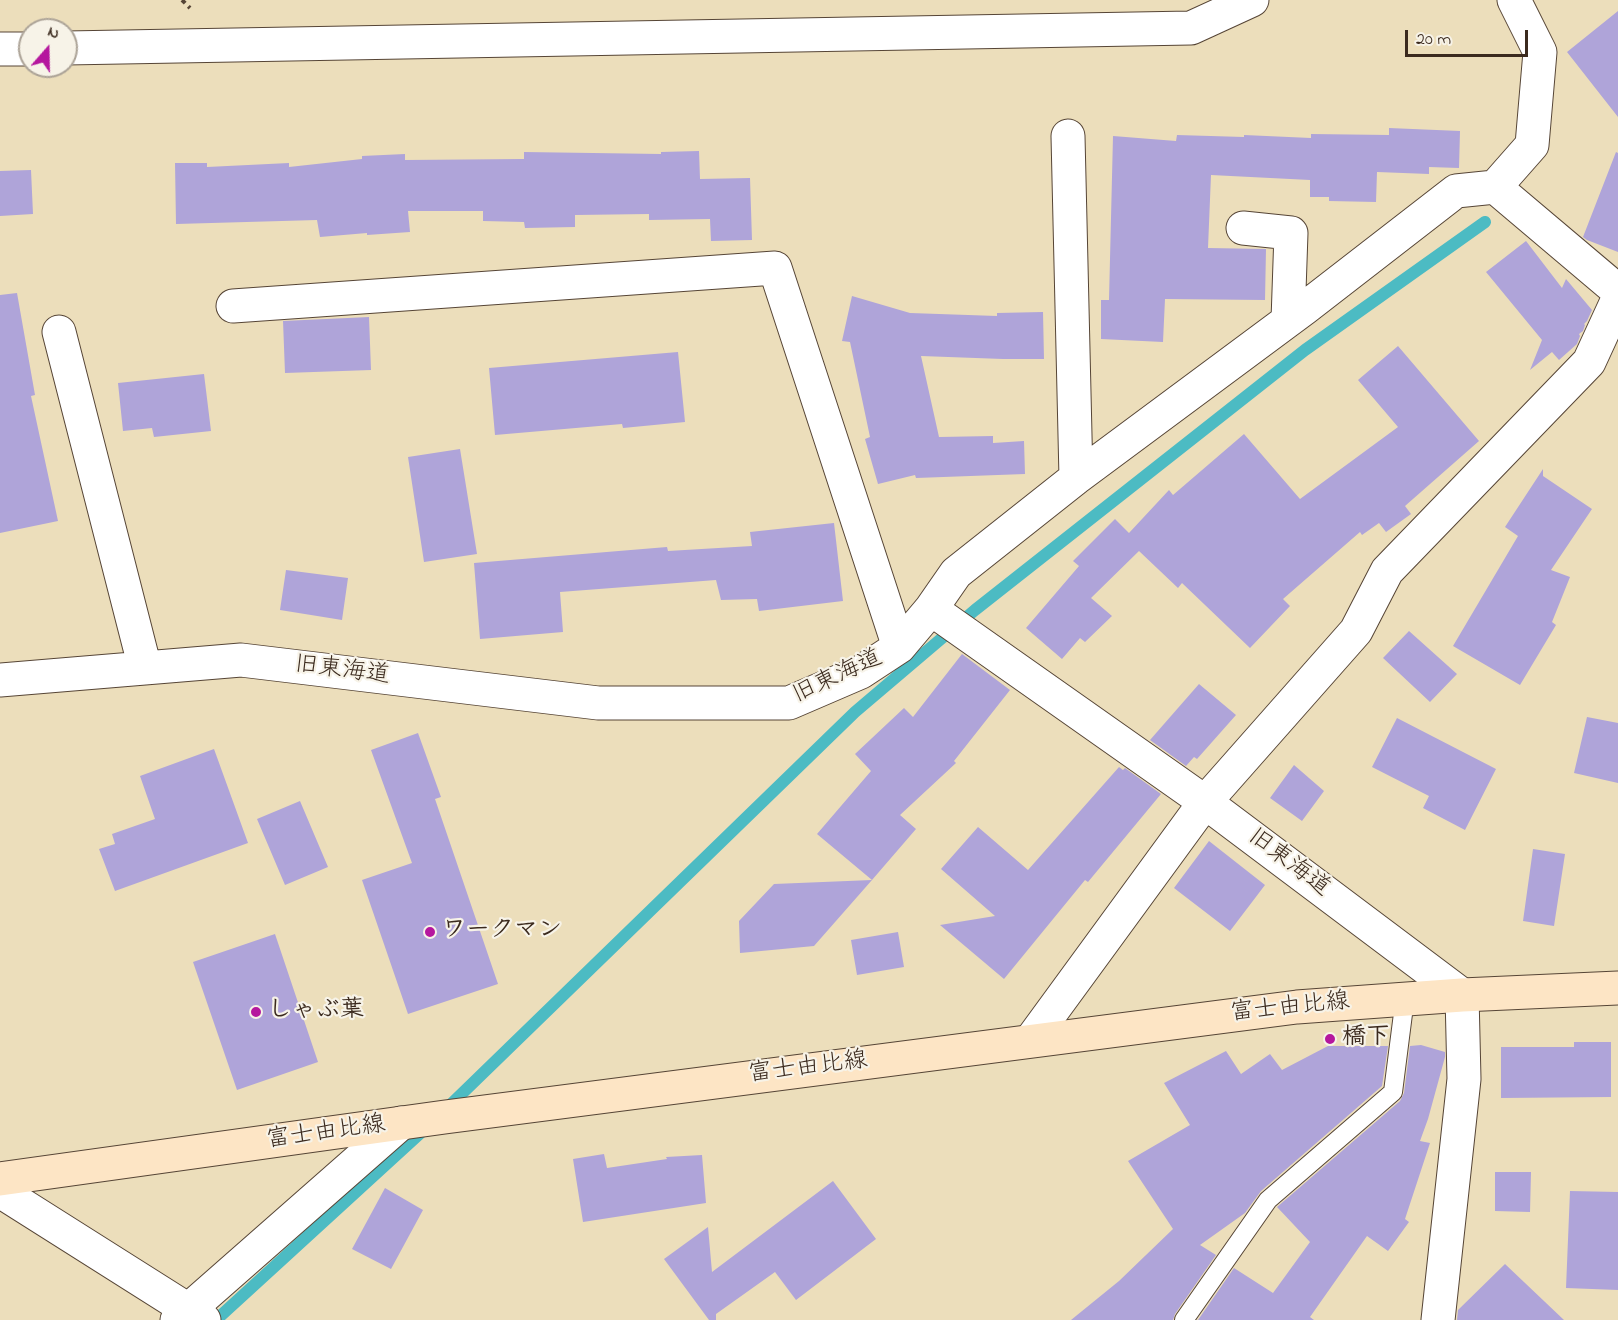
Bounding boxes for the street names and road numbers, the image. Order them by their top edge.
street label: 旧東海道 [788,645,888,711]
street label: 旧東海道 [293,652,391,692]
street label: 旧東海道 [1241,824,1335,904]
street label: 富士由比線 [1229,988,1351,1030]
street label: 富士由比線 [747,1047,869,1091]
street label: 富士由比線 [265,1111,387,1157]

